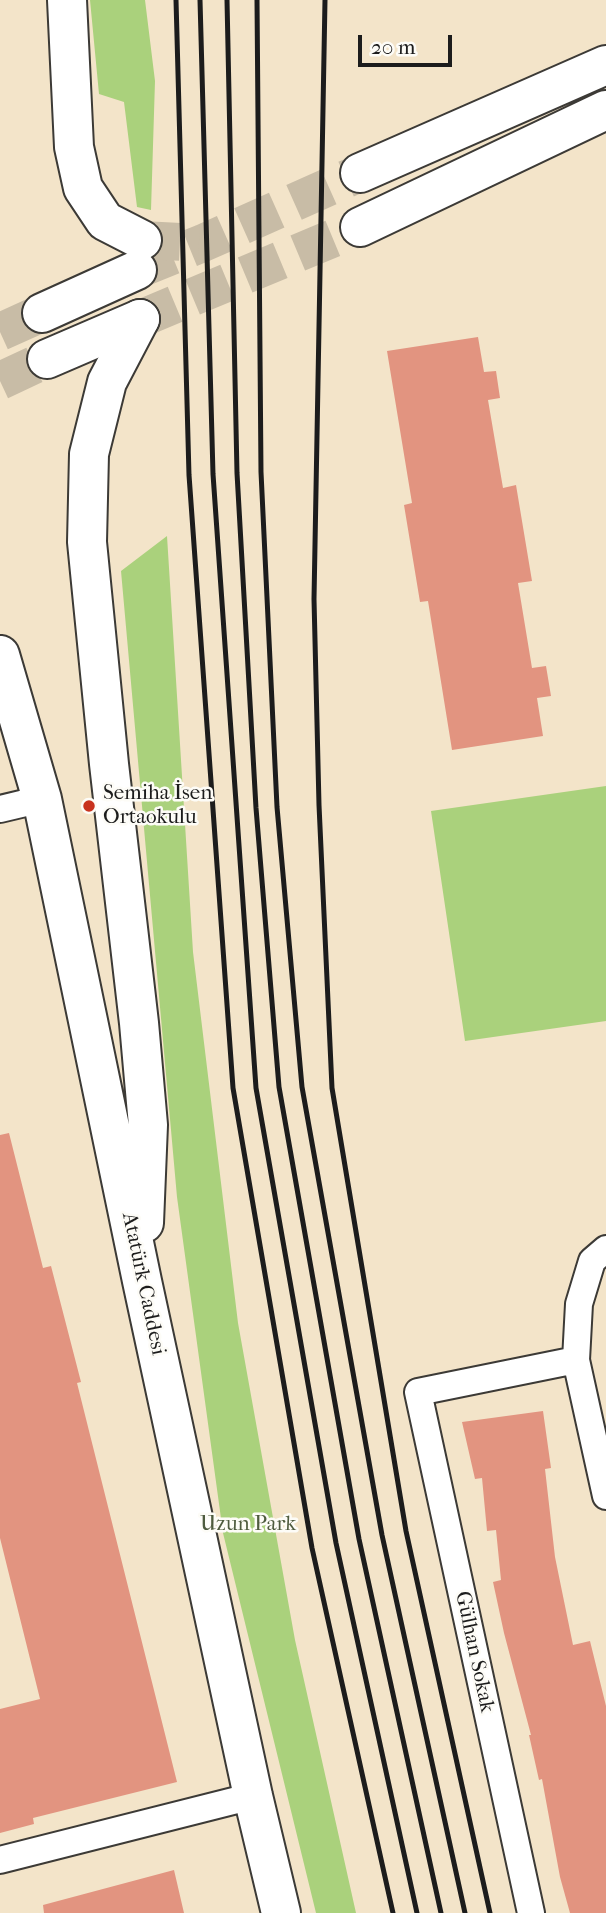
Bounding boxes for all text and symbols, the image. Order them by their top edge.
scale bar [361,21,456,65]
text: 20 m [371,35,415,59]
place label: Semiha İsen Ortaokulu [103,781,212,831]
marker: Semiha İsen Ortaokulu [81,798,97,814]
street label: Atatürk Caddesi [116,1210,170,1358]
park label: Uzun Park [200,1512,296,1538]
street label: Gülhan Sokak [449,1589,499,1715]

